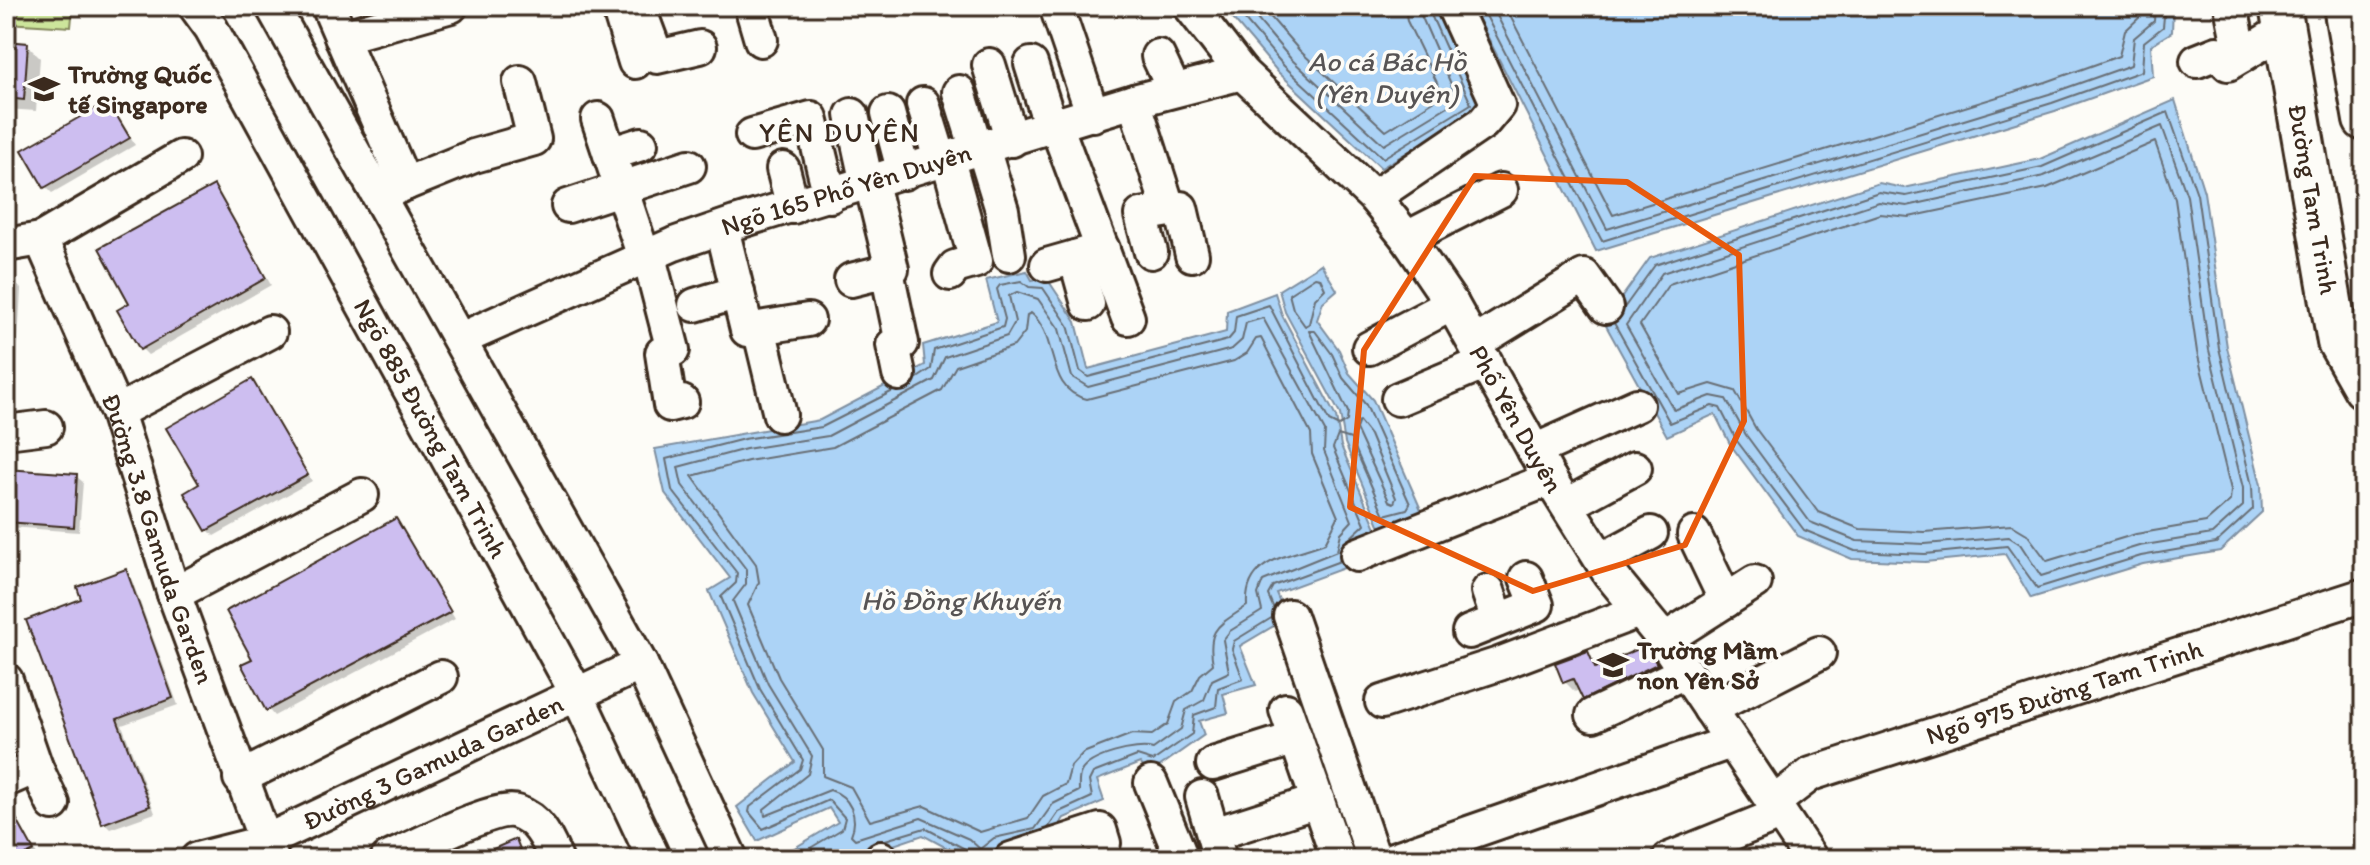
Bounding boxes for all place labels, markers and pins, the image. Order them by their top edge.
place label: Trường Quốc tế Singapore [67,58,212,120]
school or university icon: Trường Quốc tế Singapore [27,72,61,106]
place label: Trường Mầm non Yên Sở [1636,634,1778,696]
school or university icon: Trường Mầm non Yên Sở [1596,648,1630,682]

